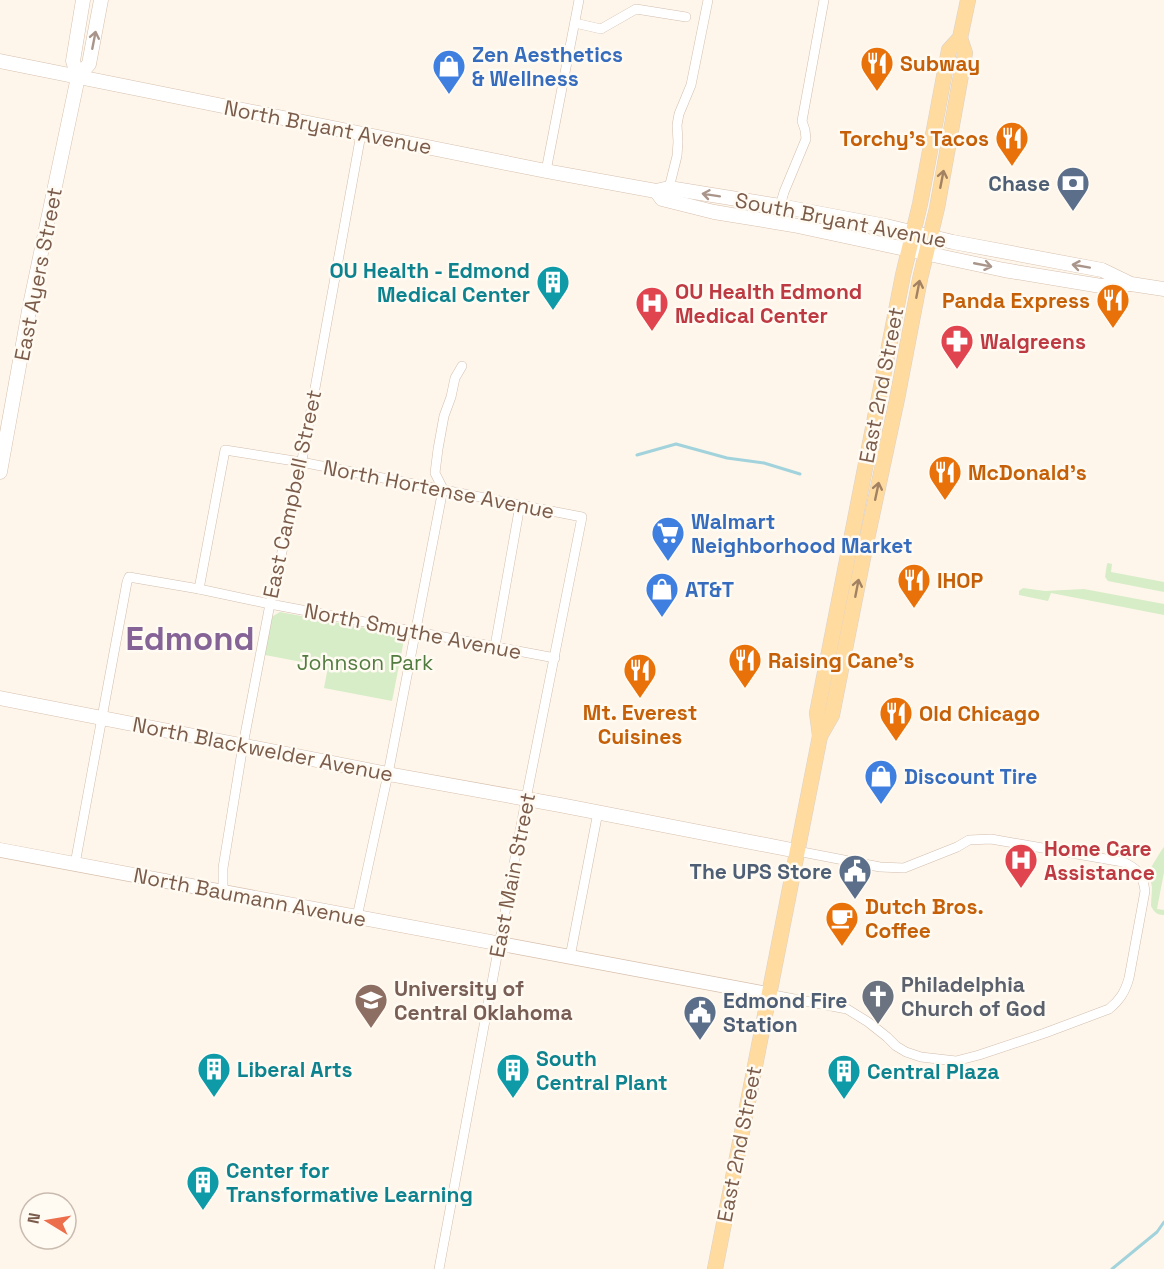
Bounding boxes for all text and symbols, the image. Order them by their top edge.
one-way arrow [89,31,100,51]
place label: Zen Aesthetics & Wellness [472,41,623,92]
restaurant icon: Subway [859,45,895,92]
shop icon: Zen Aesthetics & Wellness [431,48,467,95]
place label: Subway [900,50,980,77]
street label: North Bryant Avenue [222,94,434,160]
restaurant icon: Torchy's Tacos [994,120,1030,167]
place label: Torchy's Tacos [840,125,989,152]
bank icon: Chase [1055,165,1091,212]
one-way arrow [937,170,948,190]
place label: Chase [988,170,1050,197]
street label: East Ayers Street [8,185,68,363]
street label: South Bryant Avenue [733,186,949,254]
one-way arrow [702,189,722,200]
place label: OU Health - Edmond Medical Center [329,257,530,308]
one-way arrow [973,260,992,271]
one-way arrow [1072,260,1092,271]
building icon: OU Health - Edmond Medical Center [535,264,571,311]
place label: OU Health Edmond Medical Center [675,278,862,329]
one-way arrow [913,279,924,299]
restaurant icon: Panda Express [1095,282,1131,329]
hospital icon: OU Health Edmond Medical Center [634,285,670,332]
place label: Panda Express [942,287,1090,314]
street label: East 2nd Street [853,305,909,465]
pharmacy icon: Walgreens [939,323,975,370]
place label: Walgreens [980,328,1086,355]
street label: East Campbell Street [257,387,327,601]
street label: North Hortense Avenue [321,453,557,525]
restaurant icon: McDonald's [927,454,963,501]
place label: McDonald's [968,459,1087,486]
one-way arrow [872,482,883,501]
place label: Walmart Neighborhood Market [691,508,913,559]
supermarket icon: Walmart Neighborhood Market [650,515,686,562]
restaurant icon: IHOP [896,562,932,609]
place label: IHOP [937,567,984,594]
shop icon: AT&T [644,571,680,618]
place label: AT&T [685,576,734,603]
one-way arrow [852,579,863,599]
street label: North Smythe Avenue [302,597,524,665]
district label: Edmond [125,618,255,660]
restaurant icon: Raising Cane's [727,642,763,689]
place label: Raising Cane's [768,647,914,674]
park label: Johnson Park [297,649,433,676]
restaurant icon: Mt. Everest Cuisines [622,652,658,699]
restaurant icon: Old Chicago [878,695,914,742]
place label: Mt. Everest Cuisines [583,699,697,750]
place label: Old Chicago [919,700,1040,727]
street label: North Blackwelder Avenue [130,710,396,788]
shop icon: Discount Tire [863,758,899,805]
place label: Discount Tire [904,763,1037,790]
street label: East Main Street [483,790,541,960]
place label: Home Care Assistance [1044,835,1155,886]
hospital icon: Home Care Assistance [1003,842,1039,889]
public building icon: The UPS Store [837,853,873,900]
place label: The UPS Store [690,858,832,885]
street label: North Baumann Avenue [131,861,369,933]
place label: Dutch Bros. Coffee [865,893,984,944]
cafe icon: Dutch Bros. Coffee [824,900,860,947]
place label: Philadelphia Church of God [901,971,1046,1022]
place label: University of Central Oklahoma [394,975,573,1026]
church icon: Philadelphia Church of God [860,978,896,1025]
school or university icon: University of Central Oklahoma [353,982,389,1029]
place label: Edmond Fire Station [723,987,847,1038]
public building icon: Edmond Fire Station [682,994,718,1041]
place label: South Central Plant [536,1045,668,1096]
building icon: Liberal Arts [196,1051,232,1098]
building icon: South Central Plant [495,1052,531,1099]
building icon: Central Plaza [826,1053,862,1100]
place label: Liberal Arts [237,1056,353,1083]
place label: Central Plaza [867,1058,999,1085]
street label: East 2nd Street [711,1064,767,1224]
place label: Center for Transformative Learning [226,1157,473,1208]
building icon: Center for Transformative Learning [185,1164,221,1211]
north arrow [18,1191,78,1251]
text: N [22,1211,45,1226]

